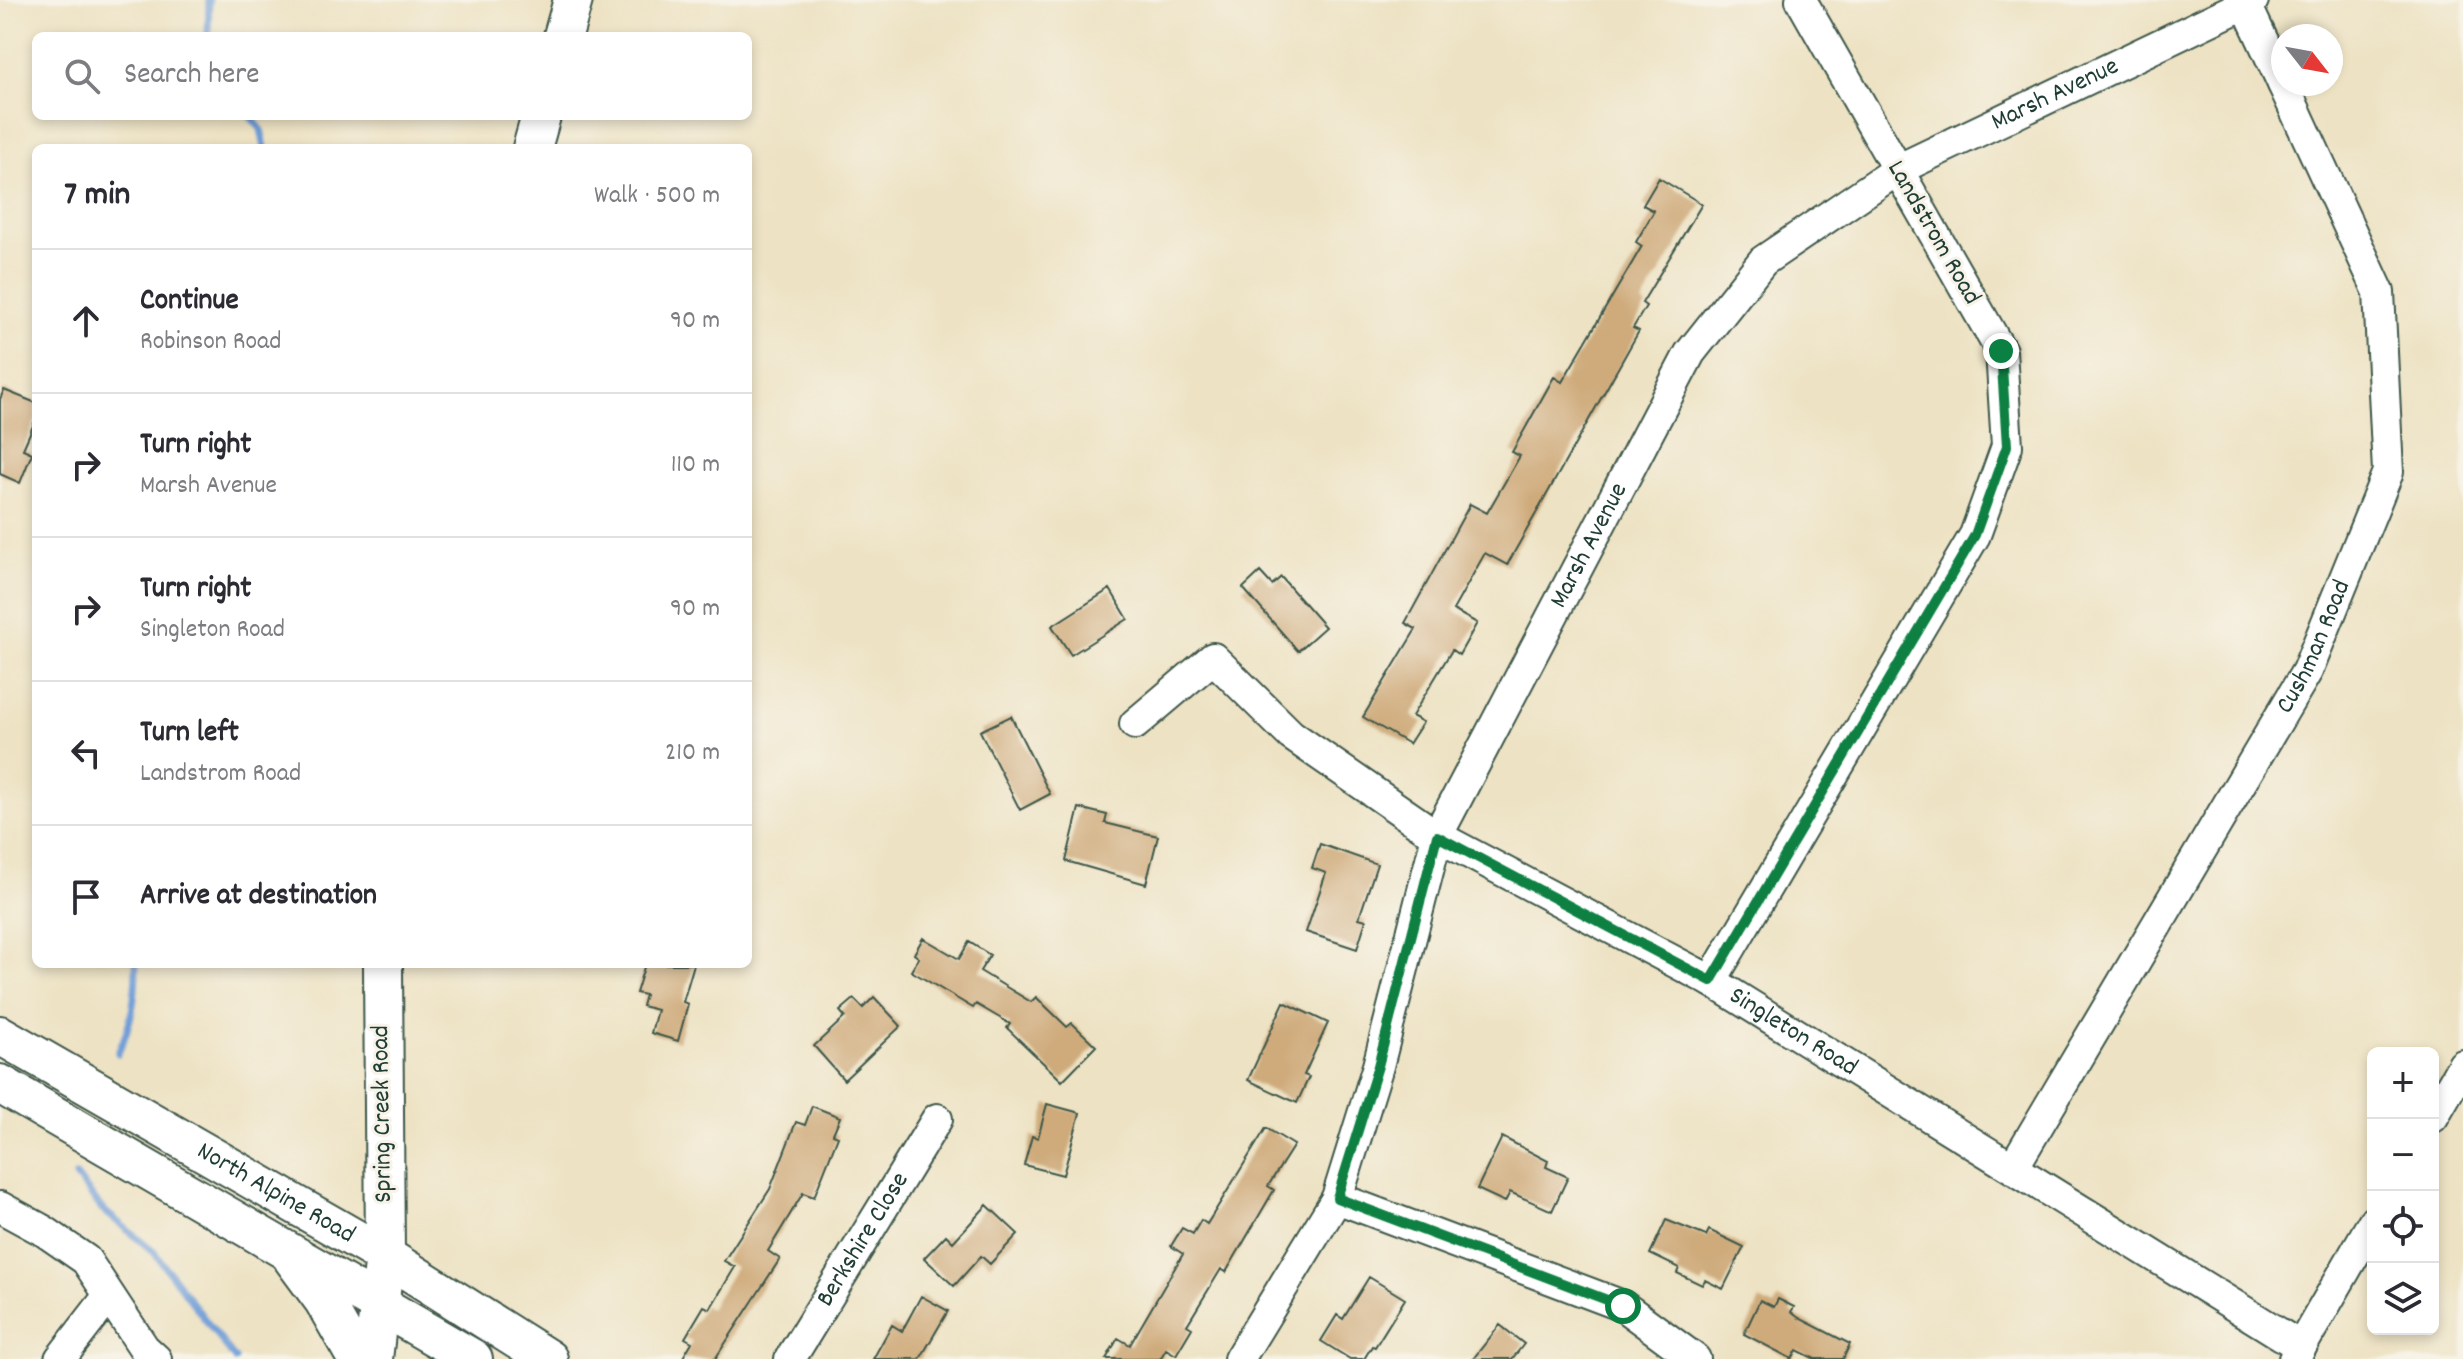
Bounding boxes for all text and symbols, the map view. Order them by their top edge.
north arrow [2271,24,2343,96]
search box [32,32,752,120]
street label: Marsh Avenue [1985,48,2125,141]
icon: search [60,54,104,98]
text: Search here [124,55,260,98]
street label: Landstrom Road [1877,154,1989,312]
text: 7 min [64,172,130,221]
text: Walk · 500 m [594,178,720,215]
text: Continue [140,281,239,324]
icon: ahead [64,299,108,343]
text: 90 m [670,303,720,340]
text: Robinson Road [140,324,281,361]
route end [1983,333,2019,369]
text: Turn right [140,425,251,468]
icon: right [64,443,108,487]
text: 110 m [671,447,720,484]
text: Marsh Avenue [140,468,277,505]
street label: Marsh Avenue [1541,476,1637,615]
text: Turn right [140,569,251,612]
street label: Cushman Road [2267,575,2361,721]
icon: right [64,587,108,631]
text: 90 m [670,591,720,628]
text: Singleton Road [140,612,285,649]
text: Turn left [140,713,239,756]
icon: left [64,731,108,775]
text: 210 m [665,735,720,772]
text: Landstrom Road [140,756,301,793]
icon: arrive [64,875,108,919]
text: Arrive at destination [140,876,377,919]
street label: Singleton Road [1722,978,1865,1086]
street label: Spring Creek Road [363,1025,403,1203]
map controls [2367,1047,2439,1335]
button: + [2367,1047,2439,1119]
button: − [2367,1119,2439,1191]
street label: North Alpine Road [190,1133,362,1253]
street label: Berkshire Close [808,1165,919,1314]
button: locate [2367,1191,2439,1263]
button: layers [2367,1263,2439,1335]
route start [1605,1288,1641,1324]

